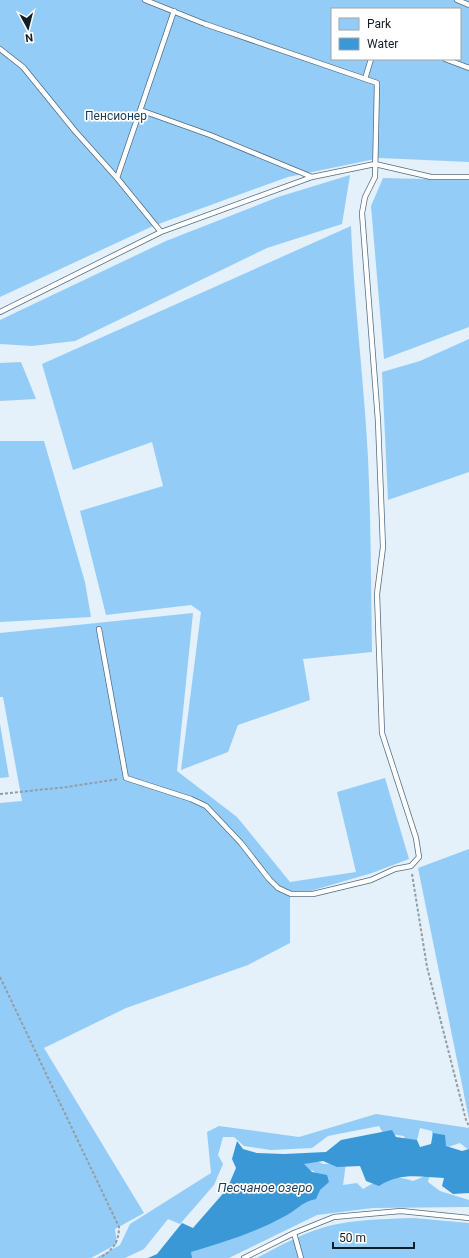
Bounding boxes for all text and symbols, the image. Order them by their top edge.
north arrow [8,8,48,48]
legend [331,8,461,60]
text: Park [367,17,392,31]
text: N [24,31,34,44]
text: Water [367,37,398,51]
park label: Пенсионер [85,109,147,123]
water label: Песчаное озеро [218,1180,312,1195]
scale bar [333,1224,414,1250]
text: 50 m [339,1231,366,1245]

